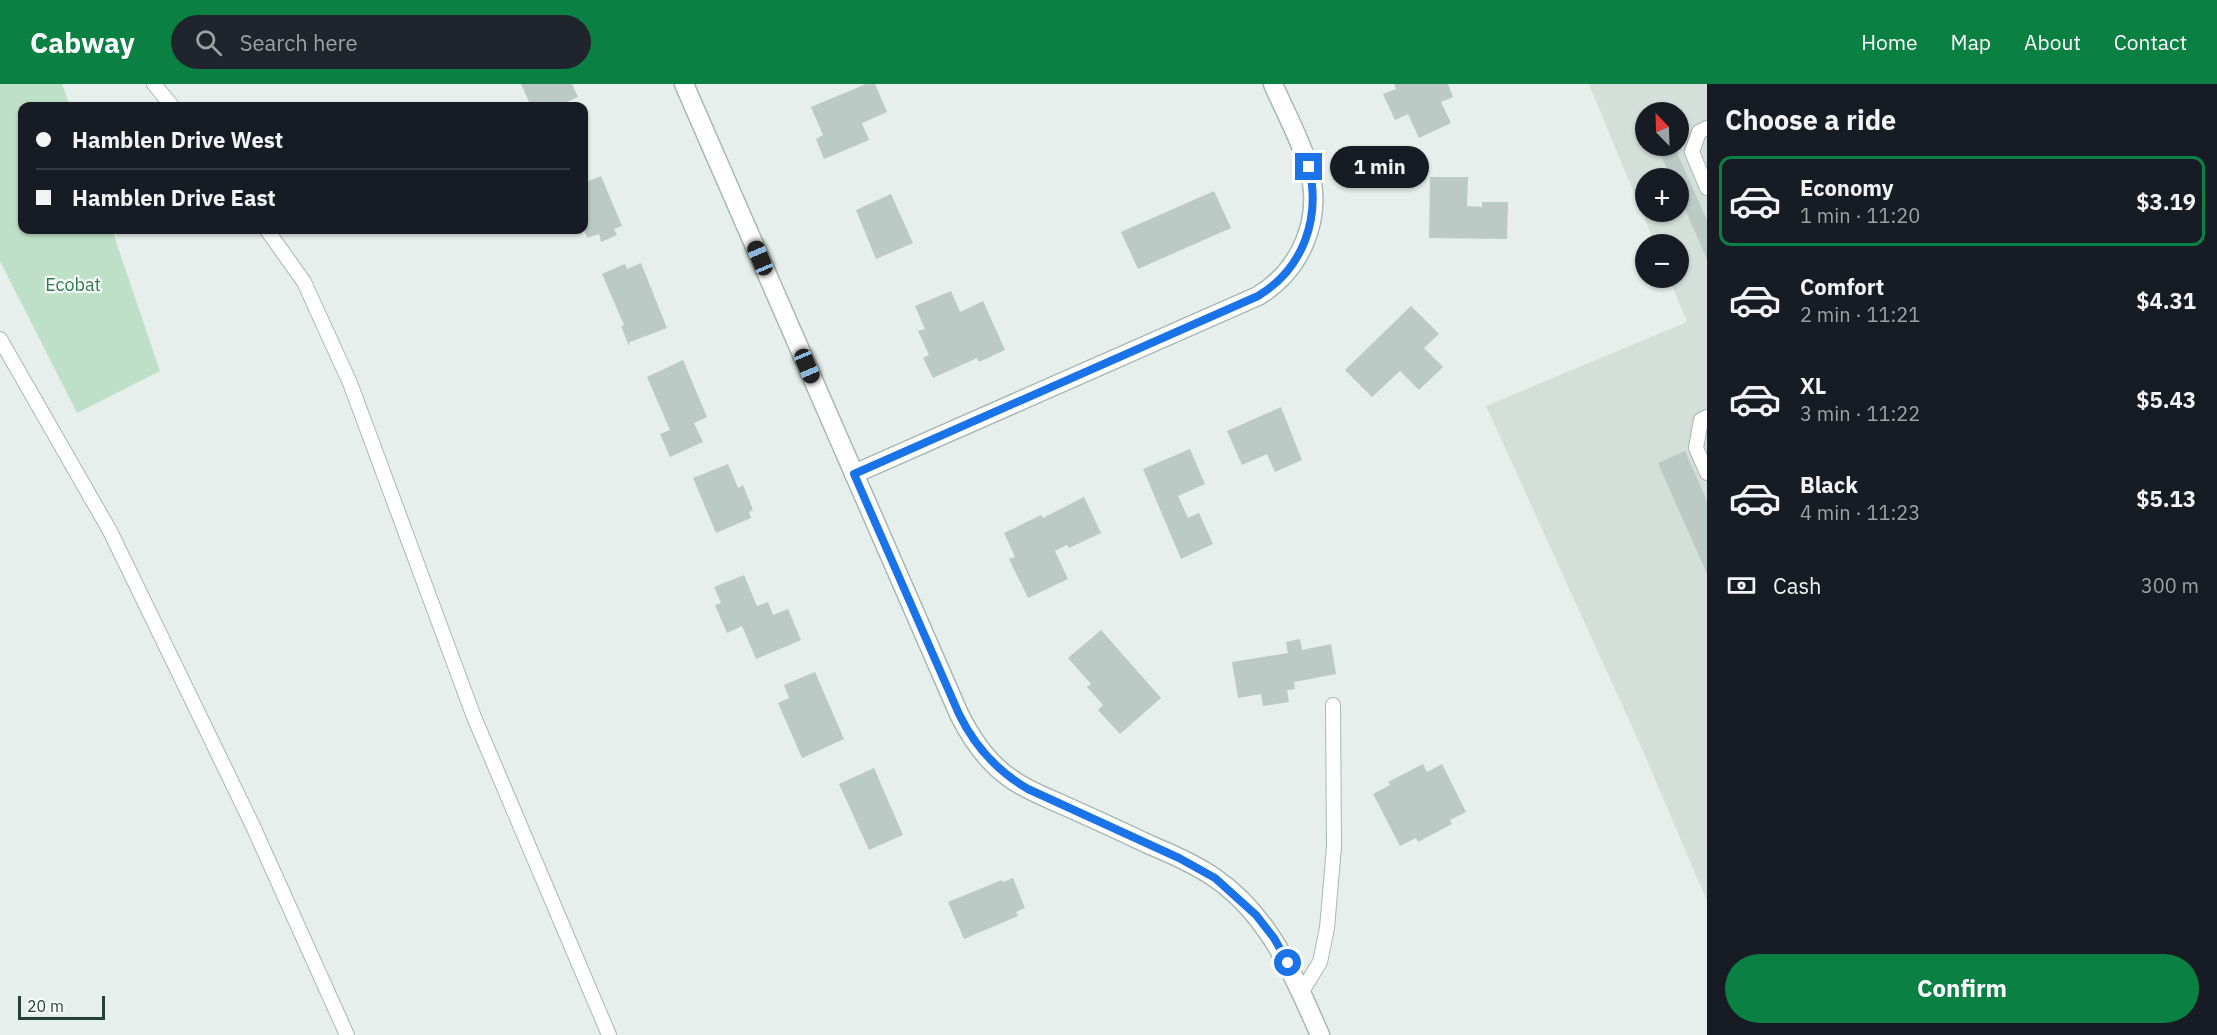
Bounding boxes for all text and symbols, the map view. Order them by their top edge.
search box [171,15,591,69]
text: Cabway [30,24,135,61]
icon: search [192,26,225,59]
text: Search here [240,28,358,57]
text: Home [1861,28,1918,56]
text: Map [1951,28,1991,56]
text: About [2024,28,2081,56]
text: Contact [2114,28,2187,56]
north arrow [1635,102,1689,156]
map controls [1635,102,1689,288]
text: Choose a ride [1725,102,1896,137]
text: Hamblen Drive West [72,125,283,154]
callout: 1 min [1330,146,1429,188]
route end [1295,153,1322,180]
text: 1 min [1353,153,1406,180]
button: + [1635,168,1689,222]
text: Economy [1800,173,1894,202]
icon: car [1728,174,1782,228]
text: Hamblen Drive East [72,183,276,212]
text: $3.19 [2136,187,2196,216]
text: 1 min · 11:20 [1800,202,1920,229]
button: − [1635,234,1689,288]
car [745,238,775,278]
text: Comfort [1800,272,1884,301]
park label: Ecobat [45,273,101,296]
icon: car [1728,273,1782,327]
text: $4.31 [2136,286,2196,315]
text: 2 min · 11:21 [1800,301,1920,328]
car [792,346,822,386]
text: XL [1800,371,1826,400]
icon: car [1728,372,1782,426]
text: $5.43 [2136,385,2196,414]
text: 3 min · 11:22 [1800,400,1920,427]
text: Black [1800,470,1858,499]
icon: car [1728,471,1782,525]
text: $5.13 [2136,484,2196,513]
text: 4 min · 11:23 [1800,499,1920,526]
icon: cash [1725,569,1758,602]
text: Cash [1773,571,1822,600]
text: 300 m [2141,572,2199,599]
route start [1274,949,1301,976]
button: Confirm [1725,954,2199,1023]
scale bar [18,993,105,1020]
text: 20 m [27,996,64,1016]

